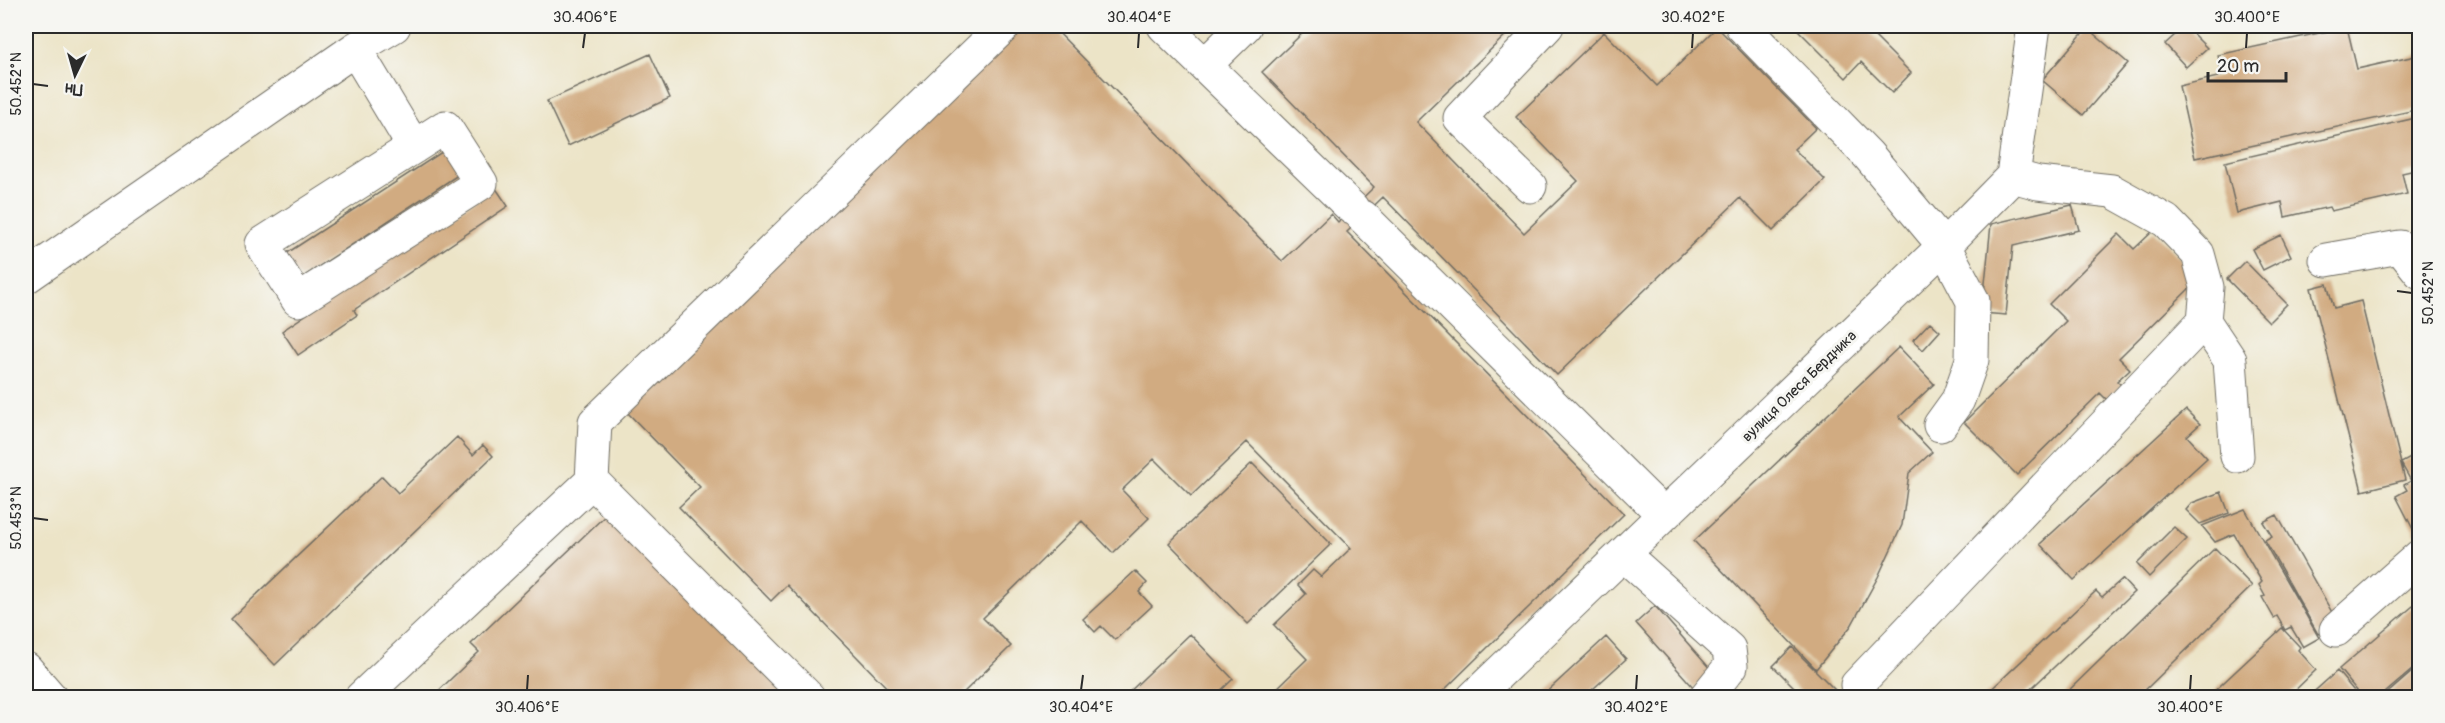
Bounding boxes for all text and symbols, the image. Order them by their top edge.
text: 30.406°E [553,8,617,27]
text: 30.404°E [1107,8,1171,27]
text: 30.402°E [1661,8,1725,27]
text: 30.400°E [2214,8,2280,27]
north arrow [45,45,105,105]
scale bar [2208,45,2286,83]
text: 50.452°N [7,52,26,116]
text: 20 m [2217,55,2259,78]
text: Пн [64,78,83,100]
text: 50.452°N [2419,261,2438,325]
street label: вулиця Олеся Бердника [1738,327,1861,446]
text: 50.453°N [7,486,26,550]
text: 30.406°E [495,698,559,717]
text: 30.404°E [1049,698,1113,717]
text: 30.402°E [1604,698,1668,717]
text: 30.400°E [2157,698,2223,717]

